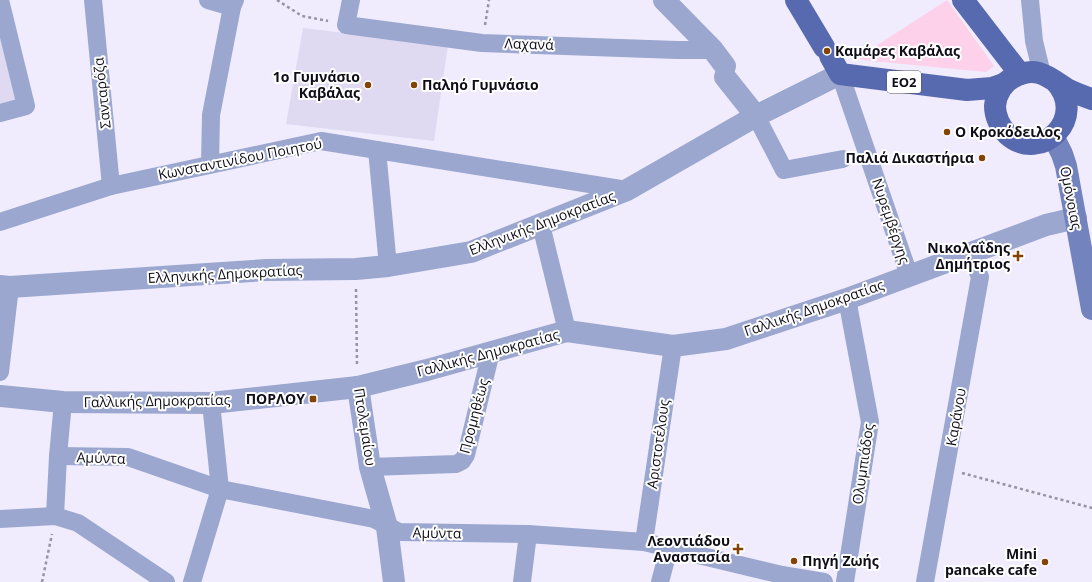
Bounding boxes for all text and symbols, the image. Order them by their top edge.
street label: Λαχανά [504,33,554,54]
place label: Καμάρες Καβάλας [835,41,960,60]
marker: Καμάρες Καβάλας [822,46,832,56]
street label: Σανταρόζα [88,56,115,130]
place label: 1ο Γυμνάσιο Καβάλας [273,67,360,102]
road number: ΕΟ2 [887,71,921,93]
place label: Παληό Γυμνάσιο [422,75,539,94]
marker: 1ο Γυμνάσιο Καβάλας [363,80,373,90]
marker: Παληό Γυμνάσιο [409,80,419,90]
place label: Ο Κροκόδειλος [955,122,1060,141]
marker: Ο Κροκόδειλος [942,127,952,137]
street label: Κωνσταντινίδου Ποιητού [156,133,323,184]
place label: Παλιά Δικαστήρια [846,148,974,167]
marker: Παλιά Δικαστήρια [977,153,987,163]
street label: Ομόνοιας [1056,165,1087,231]
street label: Νυρεμβέργης [868,176,915,266]
street label: Ελληνικής Δημοκρατίας [466,186,618,259]
place label: Νικολαΐδης Δημήτριος [927,238,1010,273]
marker: Νικολαΐδης Δημήτριος [1013,251,1023,261]
street label: Ελληνικής Δημοκρατίας [147,260,303,287]
street label: Γαλλικής Δημοκρατίας [741,275,887,340]
street label: Γαλλικής Δημοκρατίας [415,324,561,381]
street label: Προμηθέως [454,376,493,455]
street label: Καράνου [941,386,970,447]
street label: Πτολεμαίου [350,387,381,467]
place label: ΠΟΡΛΟΥ [246,389,305,408]
street label: Γαλλικής Δημοκρατίας [84,390,231,411]
marker: ΠΟΡΛΟΥ [308,394,318,404]
street label: Αριστοτέλους [642,398,673,490]
street label: Ολυμπιάδος [847,422,878,506]
street label: Αμύντα [76,447,126,468]
street label: Αμύντα [412,523,462,542]
place label: Λεοντιάδου Αναστασία [647,531,730,566]
marker: Λεοντιάδου Αναστασία [733,544,743,554]
place label: Mini pancake cafe [945,544,1037,579]
place label: Πηγή Ζωής [802,551,879,570]
marker: Πηγή Ζωής [789,556,799,566]
marker: Mini pancake cafe [1040,557,1050,567]

